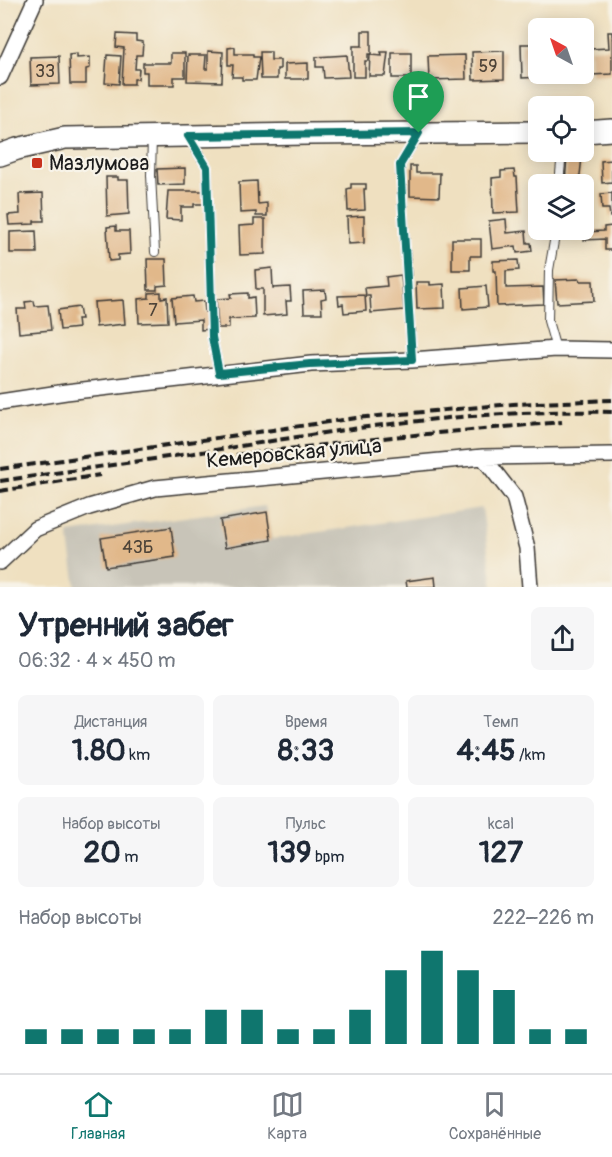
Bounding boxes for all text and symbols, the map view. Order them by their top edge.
north arrow [528,18,594,84]
map controls [528,18,594,240]
house number: 59 [478,55,498,78]
house number: 33 [35,60,55,83]
pin [393,71,444,133]
icon: arrive [402,80,435,113]
button: locate [528,96,594,162]
place label: Мазлумова [49,150,149,177]
marker: Мазлумова [30,156,44,170]
button: layers [528,174,594,240]
house number: 7 [148,299,158,322]
street label: Кемеровская улица [205,432,383,475]
house number: 43Б [122,536,154,559]
text: Утренний забег [18,605,234,646]
button: share [531,607,594,670]
text: 06:32 · 4 × 450 m [18,648,176,673]
text: Дистанция [75,712,147,732]
text: Время [285,712,327,732]
text: Темп [483,712,519,732]
text: 1.80 [72,732,126,769]
text: 8:33 [278,732,334,769]
text: 4:45 [456,732,515,769]
text: km [126,745,150,765]
text: /km [515,745,546,765]
text: Набор высоты [61,814,161,834]
text: Пульс [286,814,326,834]
text: kcal [488,814,514,834]
text: 20 [84,834,121,871]
text: 139 [267,834,311,871]
text: 127 [479,834,523,871]
text: m [121,847,138,867]
text: bpm [311,847,345,867]
text: Набор высоты [18,905,142,930]
text: 222–226 m [493,905,594,930]
tab: Главная [71,1088,125,1144]
tab: Карта [267,1088,307,1144]
tab: Сохранённые [449,1088,541,1144]

